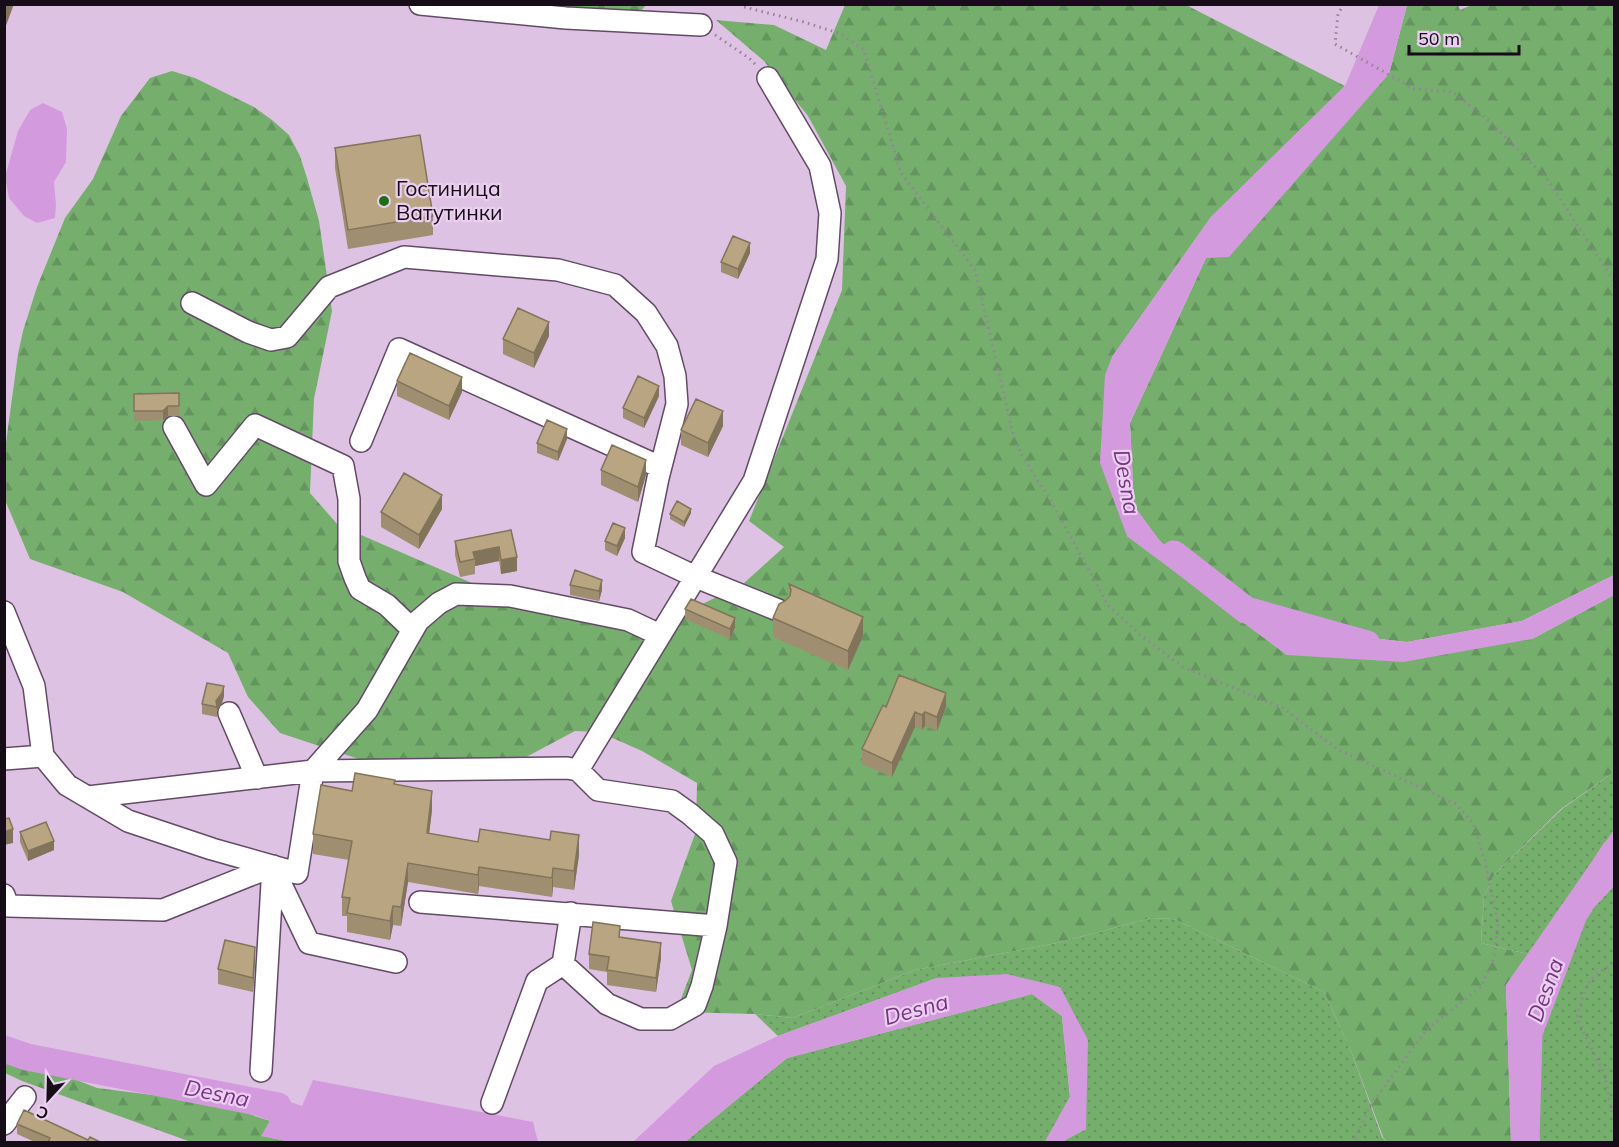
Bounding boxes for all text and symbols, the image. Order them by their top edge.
scale bar [1409,18,1518,56]
text: 50 m [1418,27,1460,50]
place label: Гостиница Ватутинки [396,175,503,225]
marker: Гостиница Ватутинки [377,194,391,208]
water label: Desna [1108,447,1146,517]
water label: Desna [1521,954,1569,1026]
water label: Desna [881,987,951,1031]
north arrow [18,1069,78,1129]
water label: Desna [182,1073,252,1113]
text: С [34,1102,51,1124]

